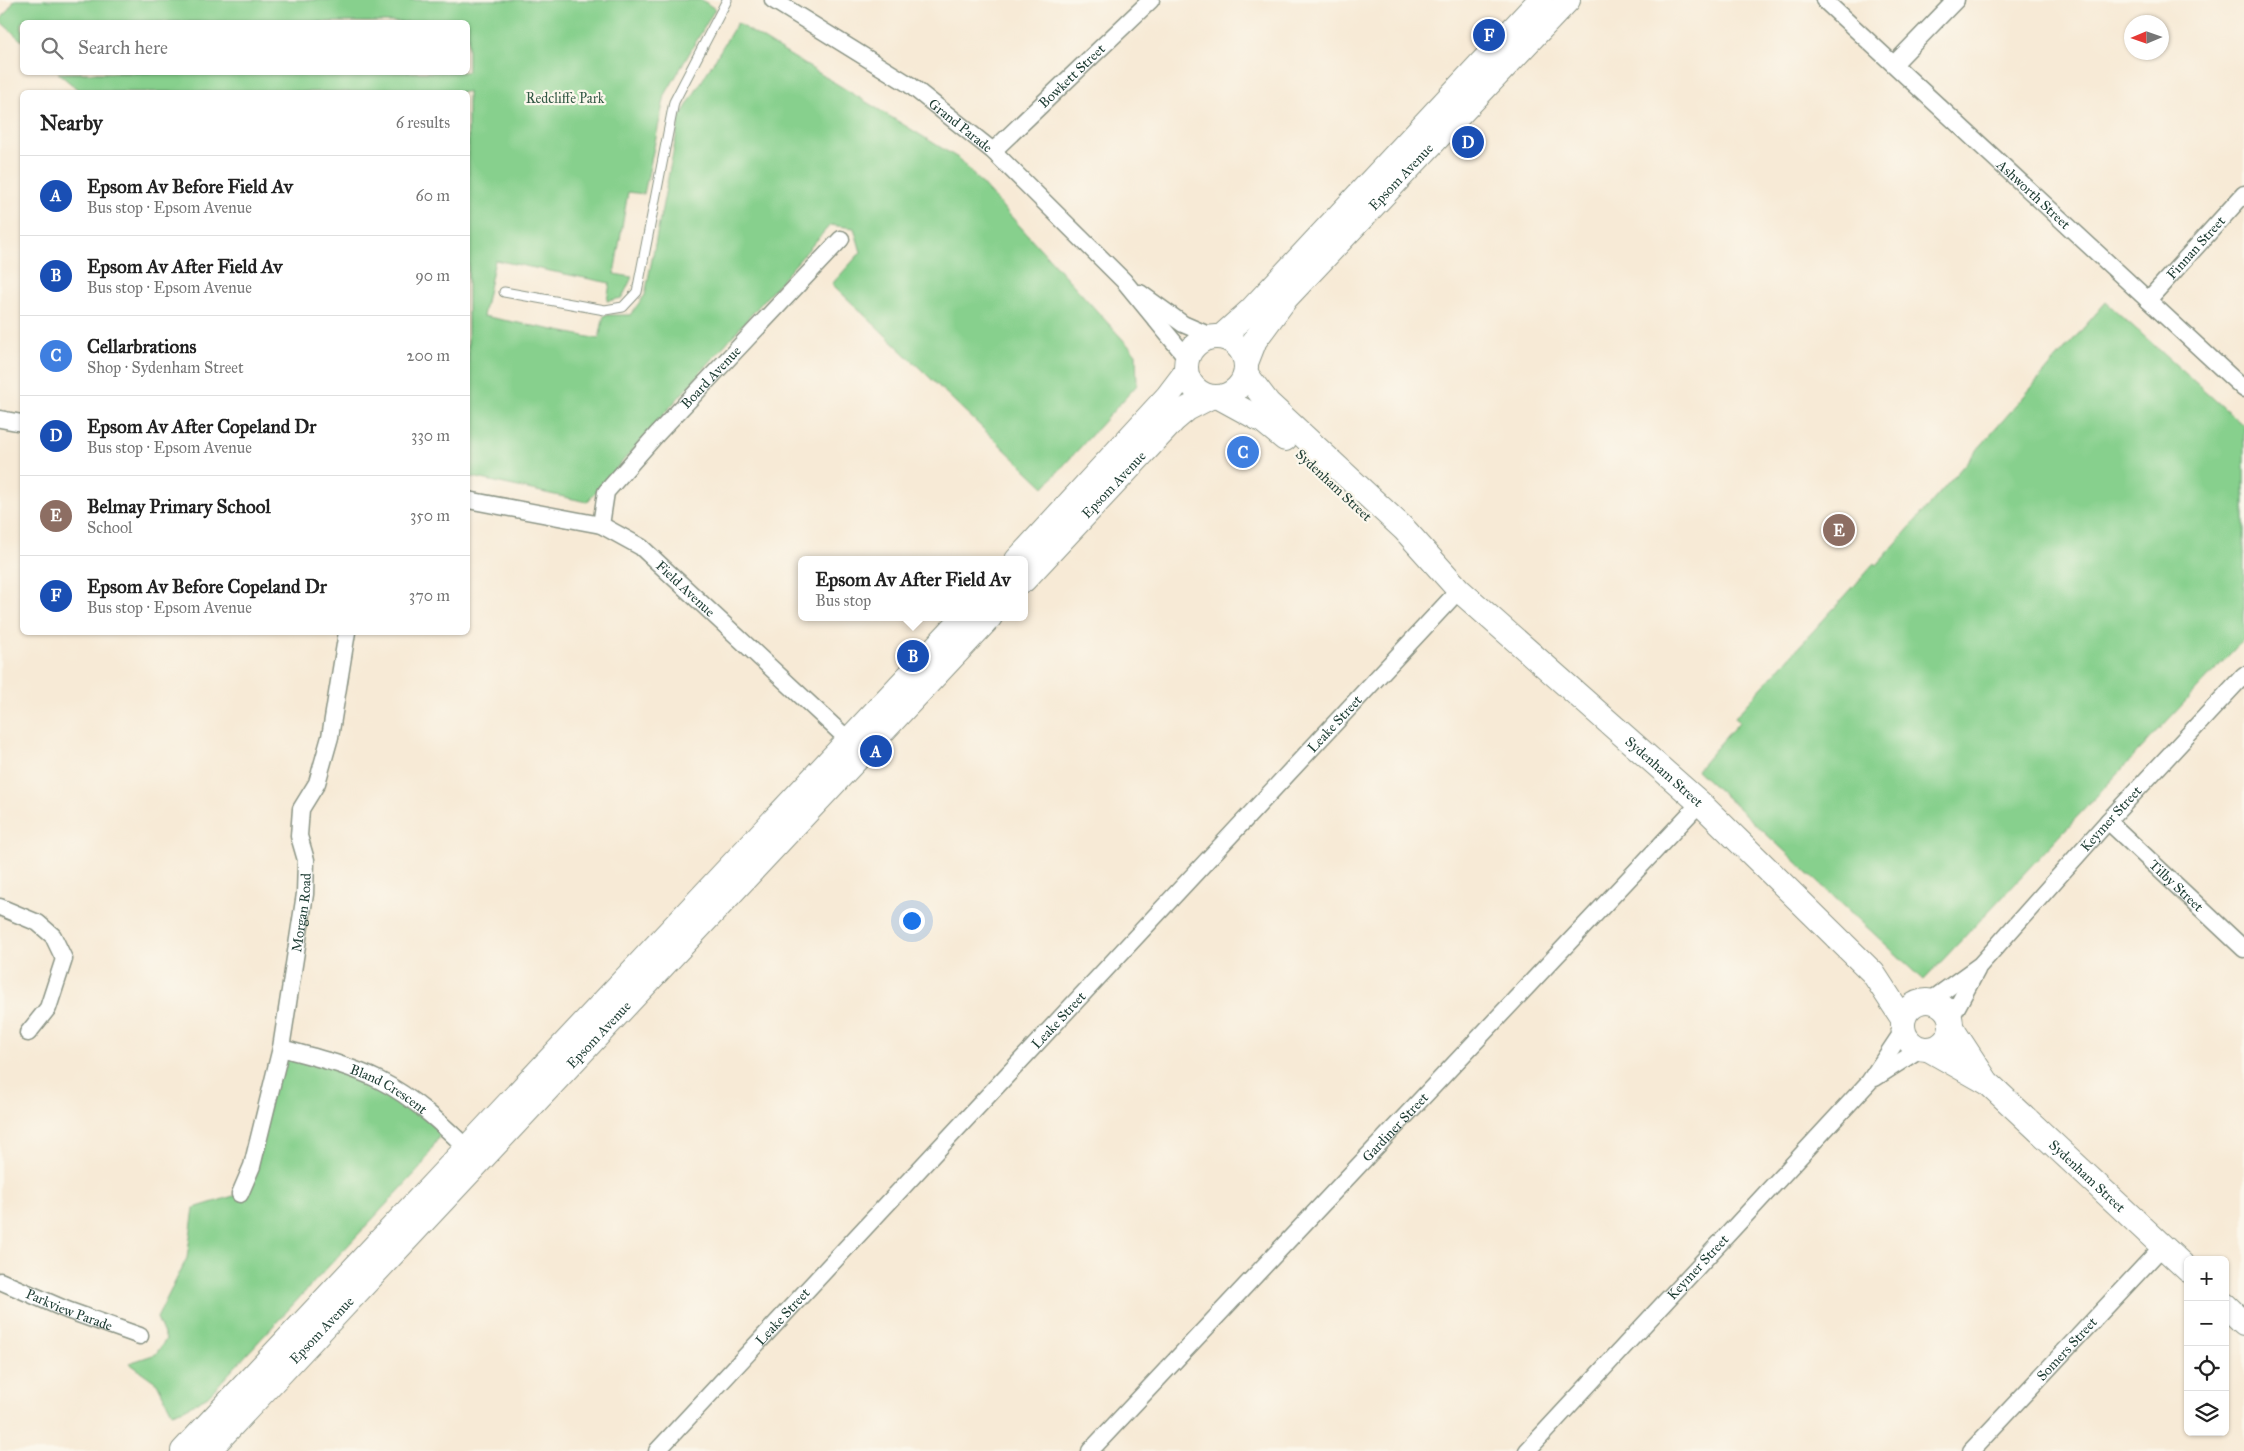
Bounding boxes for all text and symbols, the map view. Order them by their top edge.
north arrow [2124,15,2169,60]
pin: F [1473,16,1505,54]
search box [20,20,470,75]
icon: search [38,34,66,62]
text: Search here [78,36,168,59]
street label: Bowkett Street [1035,40,1109,112]
park label: Redcliffe Park [526,90,605,107]
street label: Grand Parade [925,95,996,156]
text: Nearby [40,110,103,136]
text: 6 results [396,113,450,132]
pin: D [1452,123,1484,161]
street label: Epsom Avenue [1365,140,1437,214]
street label: Ashworth Street [1992,156,2074,233]
text: Epsom Av Before Field Av [87,175,293,198]
text: A [51,186,61,205]
text: 60 m [416,186,450,205]
text: Bus stop · Epsom Avenue [87,198,252,217]
street label: Finnan Street [2163,213,2229,283]
text: Epsom Av After Field Av [87,255,283,278]
text: B [51,266,61,285]
text: 90 m [415,266,450,285]
text: Bus stop · Epsom Avenue [87,278,252,297]
text: Cellarbrations [87,335,196,358]
street label: Board Avenue [678,342,745,412]
text: C [51,346,61,365]
text: 200 m [407,346,450,365]
text: Shop · Sydenham Street [87,358,244,377]
text: Epsom Av After Copeland Dr [87,415,316,438]
text: D [50,426,62,445]
text: 330 m [411,426,450,445]
pin: C [1227,433,1259,471]
text: Bus stop · Epsom Avenue [87,438,252,457]
street label: Sydenham Street [1292,446,1375,525]
street label: Epsom Avenue [1078,447,1150,522]
text: Belmay Primary School [87,495,271,518]
text: E [50,506,62,525]
text: 350 m [410,506,450,525]
pin: E [1823,511,1855,549]
text: School [87,518,132,537]
popup [798,556,1028,621]
street label: Field Avenue [652,557,719,621]
text: Epsom Av After Field Av [815,568,1011,591]
text: Epsom Av Before Copeland Dr [87,575,327,598]
text: F [51,586,61,605]
text: 370 m [409,586,450,605]
text: Bus stop [815,591,871,610]
text: Bus stop · Epsom Avenue [87,598,252,617]
pin: B [897,637,929,675]
street label: Leake Street [1304,692,1366,756]
pin: A [860,732,892,770]
street label: Sydenham Street [1622,733,1706,811]
street label: Keymer Street [2077,783,2145,855]
street label: Tilby Street [2145,856,2207,915]
street label: Morgan Road [288,873,315,953]
your location [899,908,925,934]
street label: Leake Street [1028,988,1090,1053]
street label: Epsom Avenue [563,997,635,1072]
street label: Bland Crescent [348,1061,431,1118]
street label: Gardiner Street [1359,1089,1432,1165]
street label: Sydenham Street [2045,1137,2129,1216]
street label: Keymer Street [1664,1231,1732,1303]
map controls [2184,1256,2229,1436]
button: + [2184,1256,2229,1301]
street label: Leake Street [752,1284,814,1349]
street label: Parkview Parade [23,1285,115,1335]
street label: Epsom Avenue [286,1293,358,1367]
button: − [2184,1301,2229,1346]
street label: Somers Street [2033,1314,2101,1385]
button: locate [2184,1346,2229,1391]
button: layers [2184,1391,2229,1436]

